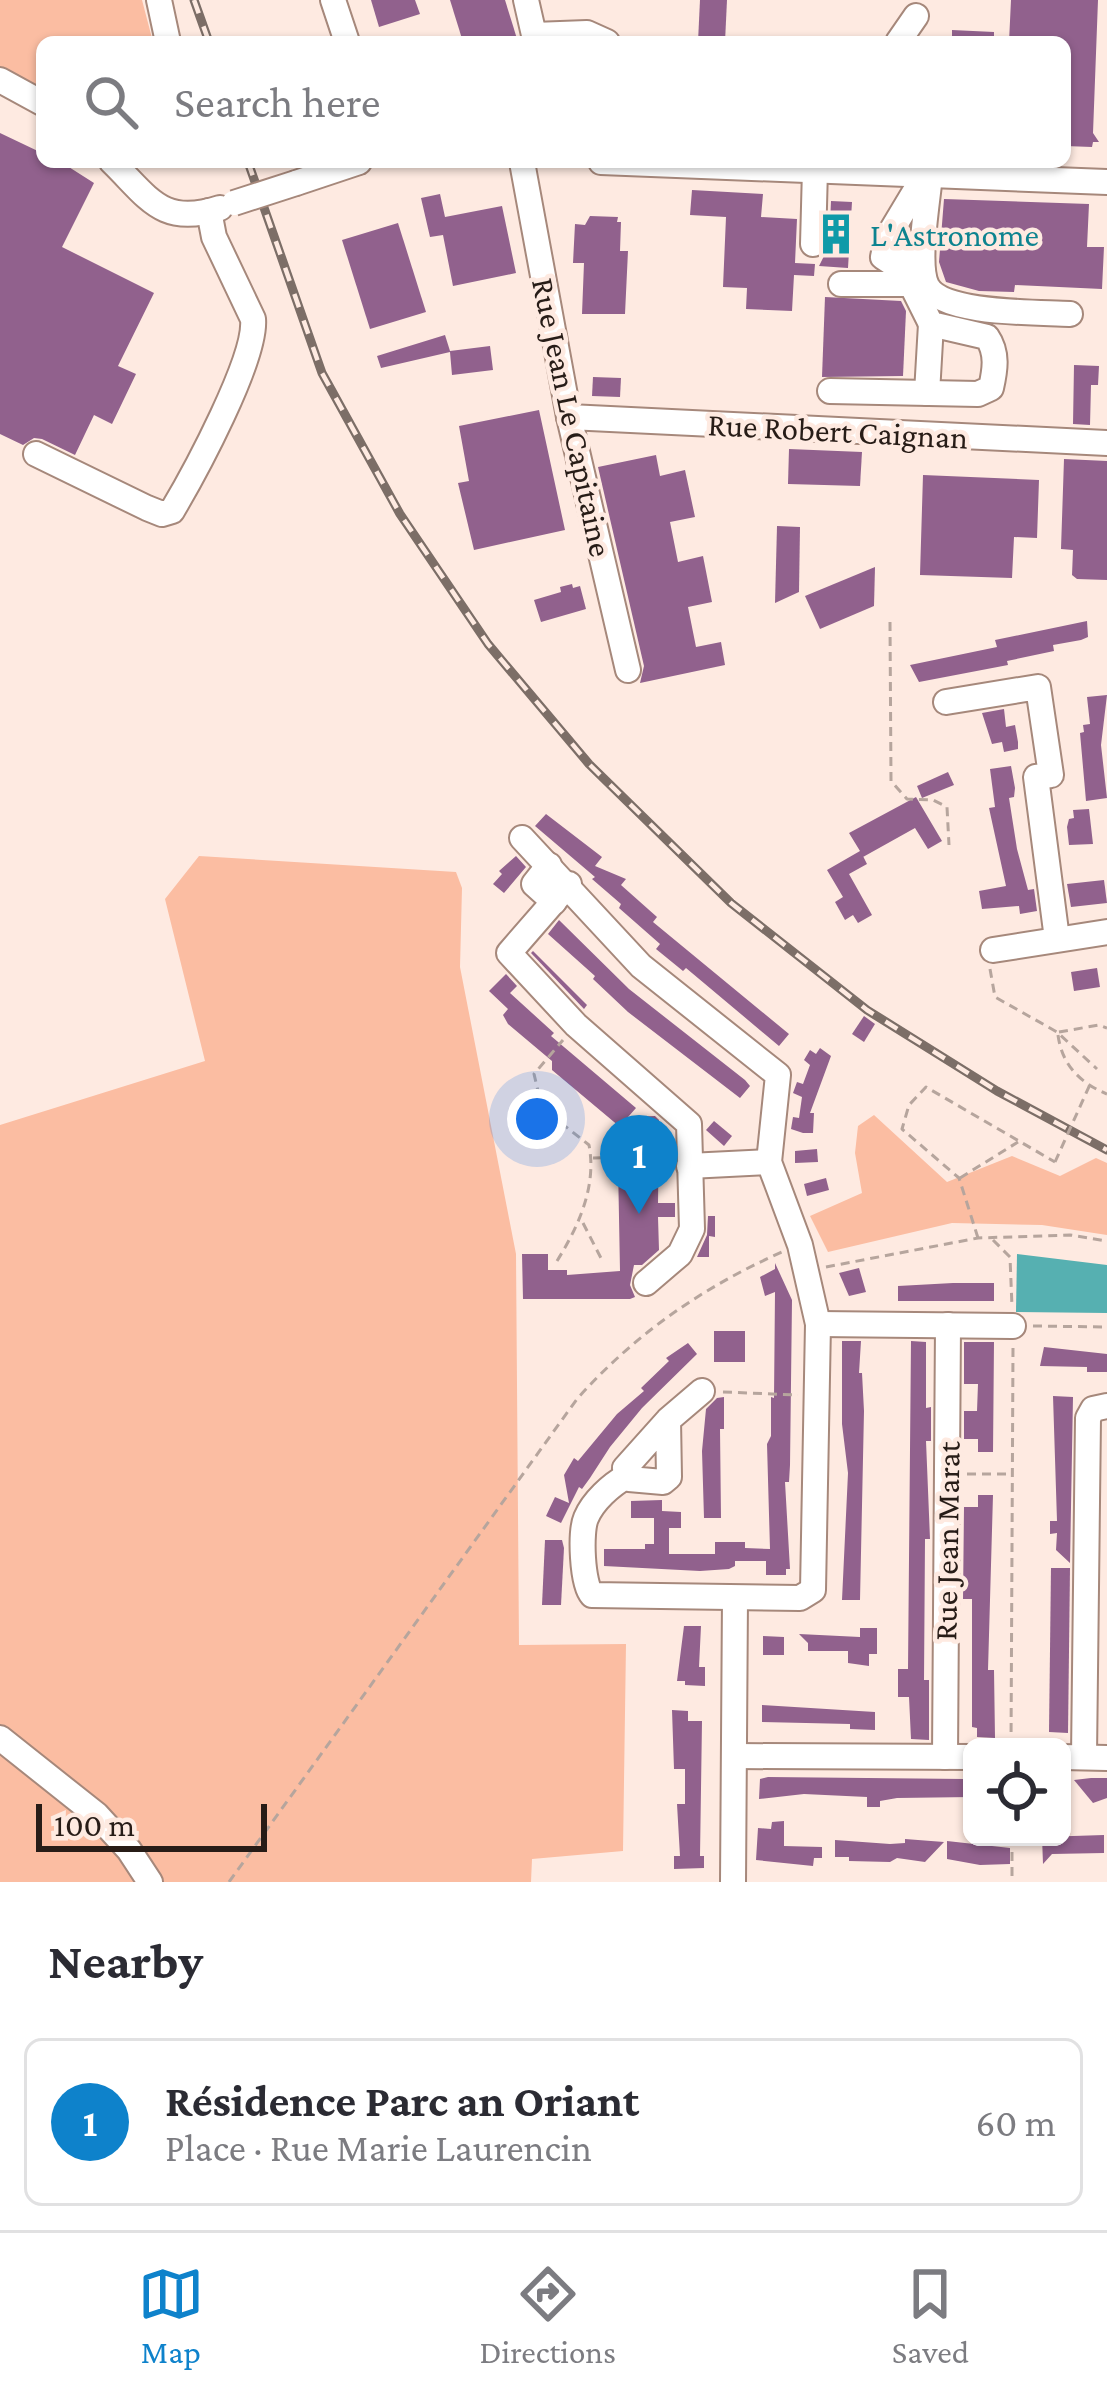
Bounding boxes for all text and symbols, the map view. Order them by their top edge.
search box [36,36,1071,168]
icon: search [78,69,144,135]
text: Search here [174,77,381,127]
building icon: L'Astronome [813,211,859,257]
place label: L'Astronome [870,216,1039,253]
street label: Rue Jean Le Capitaine [525,274,620,560]
street label: Rue Robert Caignan [707,405,969,456]
your location [507,1089,567,1149]
pin: 1 [600,1115,678,1214]
street label: Rue Jean Marat [926,1440,967,1641]
map controls [963,1738,1071,1846]
button: locate [963,1738,1071,1846]
scale bar [36,1798,267,1851]
text: 100 m [54,1806,135,1843]
text: Nearby [48,1932,203,1989]
text: Résidence Parc an Oriant [165,2076,639,2126]
text: 1 [83,2101,97,2144]
text: 60 m [975,2101,1056,2144]
text: Place · Rue Marie Laurencin [165,2126,592,2169]
tab: Map [138,2261,204,2370]
tab: Directions [480,2261,616,2370]
tab: Saved [892,2261,969,2370]

